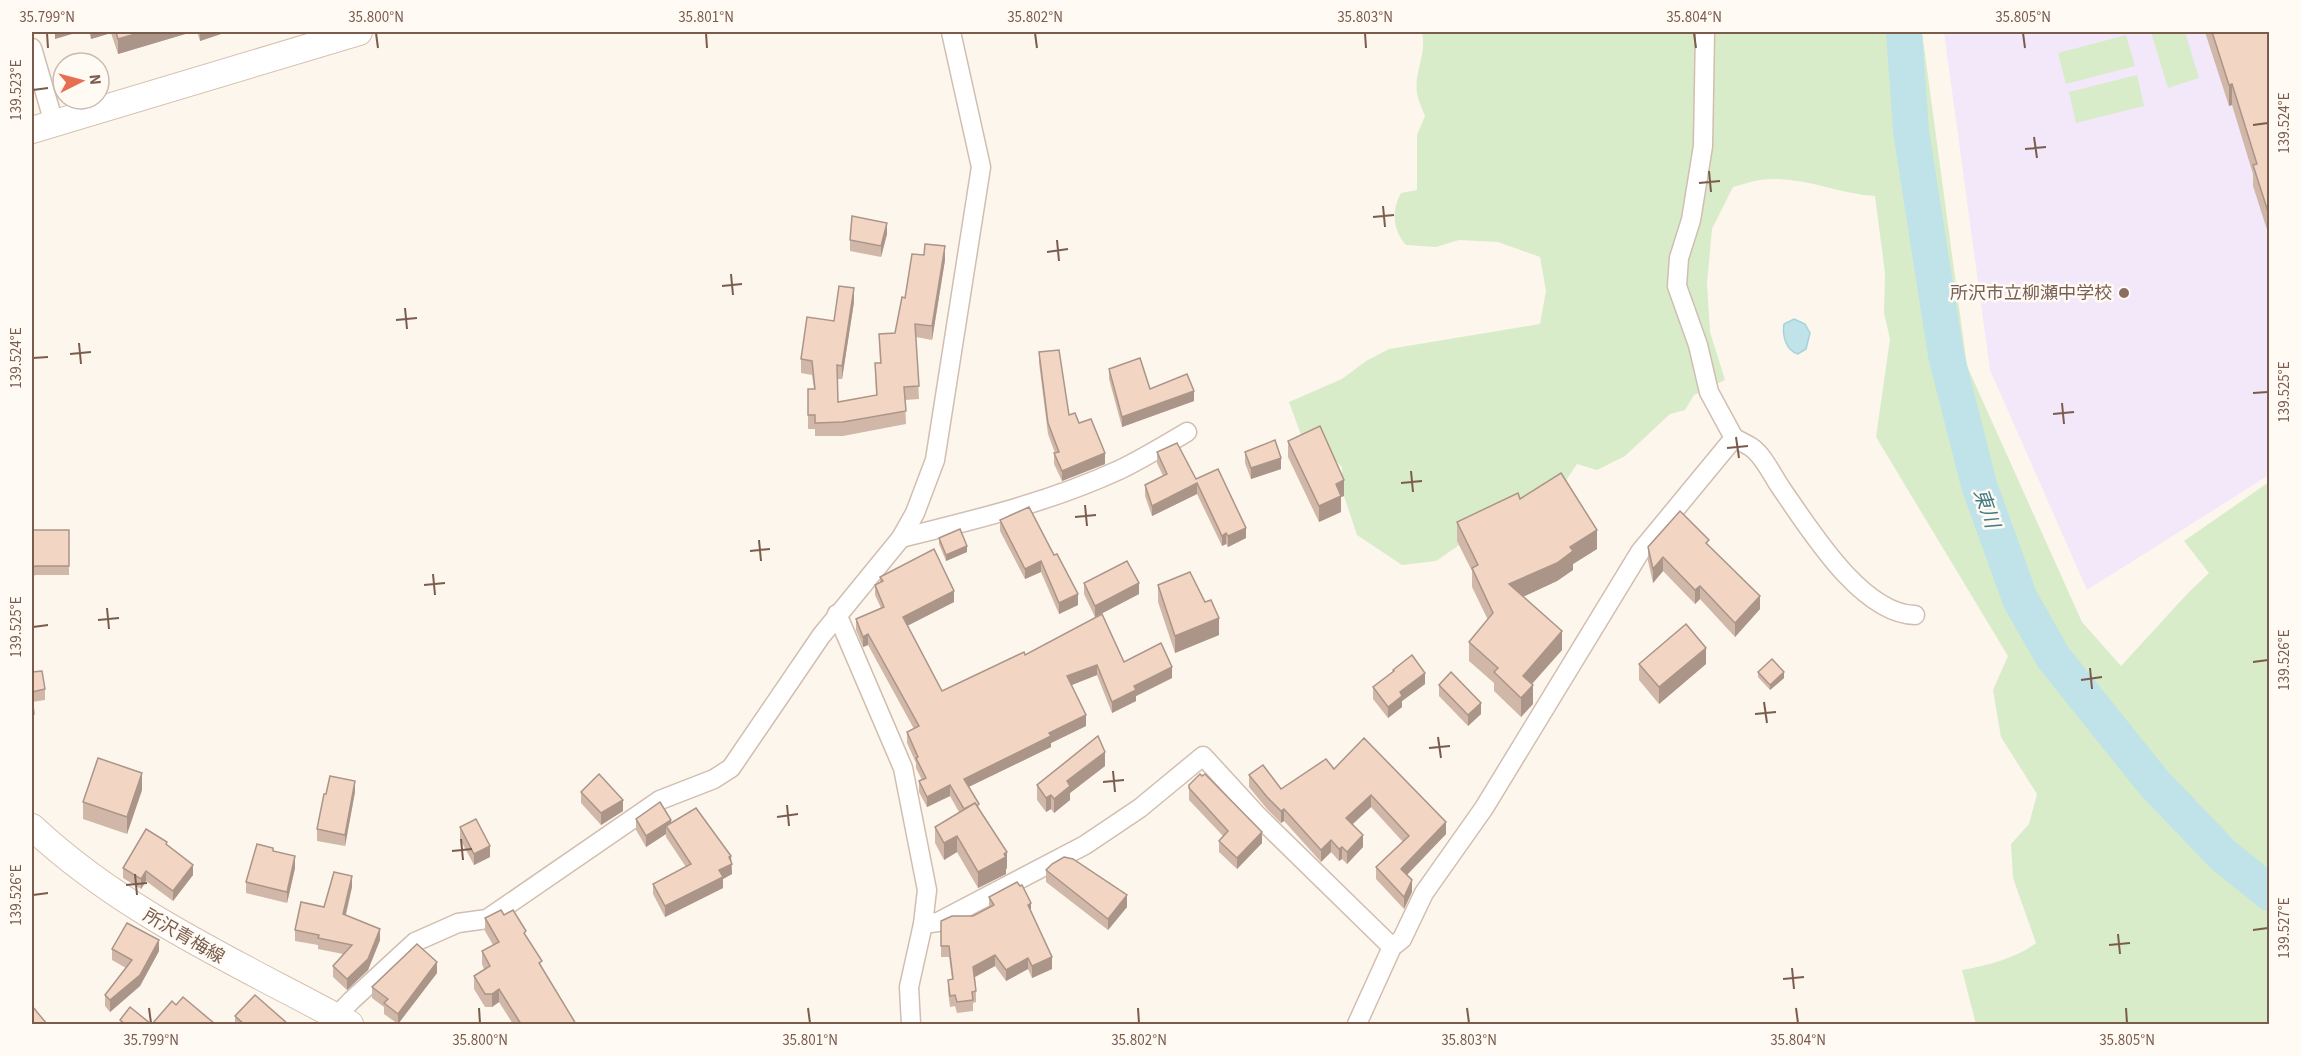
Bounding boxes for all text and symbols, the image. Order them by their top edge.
text: 35.799°N [19,7,75,28]
text: 35.800°N [348,7,404,28]
text: 35.801°N [678,7,734,28]
text: 35.802°N [1007,7,1063,28]
text: 35.803°N [1337,7,1393,28]
text: 35.804°N [1666,7,1722,28]
text: 35.805°N [1995,7,2051,28]
north arrow [51,51,111,111]
text: 139.523°E [6,59,27,121]
text: N [83,73,106,86]
text: 139.524°E [2274,92,2295,154]
place label: 所沢市立柳瀬中学校 [1950,281,2112,306]
marker: 所沢市立柳瀬中学校 [2117,286,2131,300]
text: 139.524°E [6,327,27,389]
text: 139.525°E [2274,361,2295,423]
water label: 東川 [1966,485,2006,534]
text: 139.525°E [6,596,27,658]
text: 139.526°E [2274,629,2295,691]
text: 139.526°E [6,864,27,926]
text: 139.527°E [2274,897,2295,959]
street label: 所沢青梅線 [139,903,229,970]
text: 35.799°N [123,1030,179,1051]
text: 35.800°N [452,1030,508,1051]
text: 35.801°N [782,1030,838,1051]
text: 35.802°N [1111,1030,1167,1051]
text: 35.803°N [1441,1030,1497,1051]
text: 35.804°N [1770,1030,1826,1051]
text: 35.805°N [2099,1030,2155,1051]

